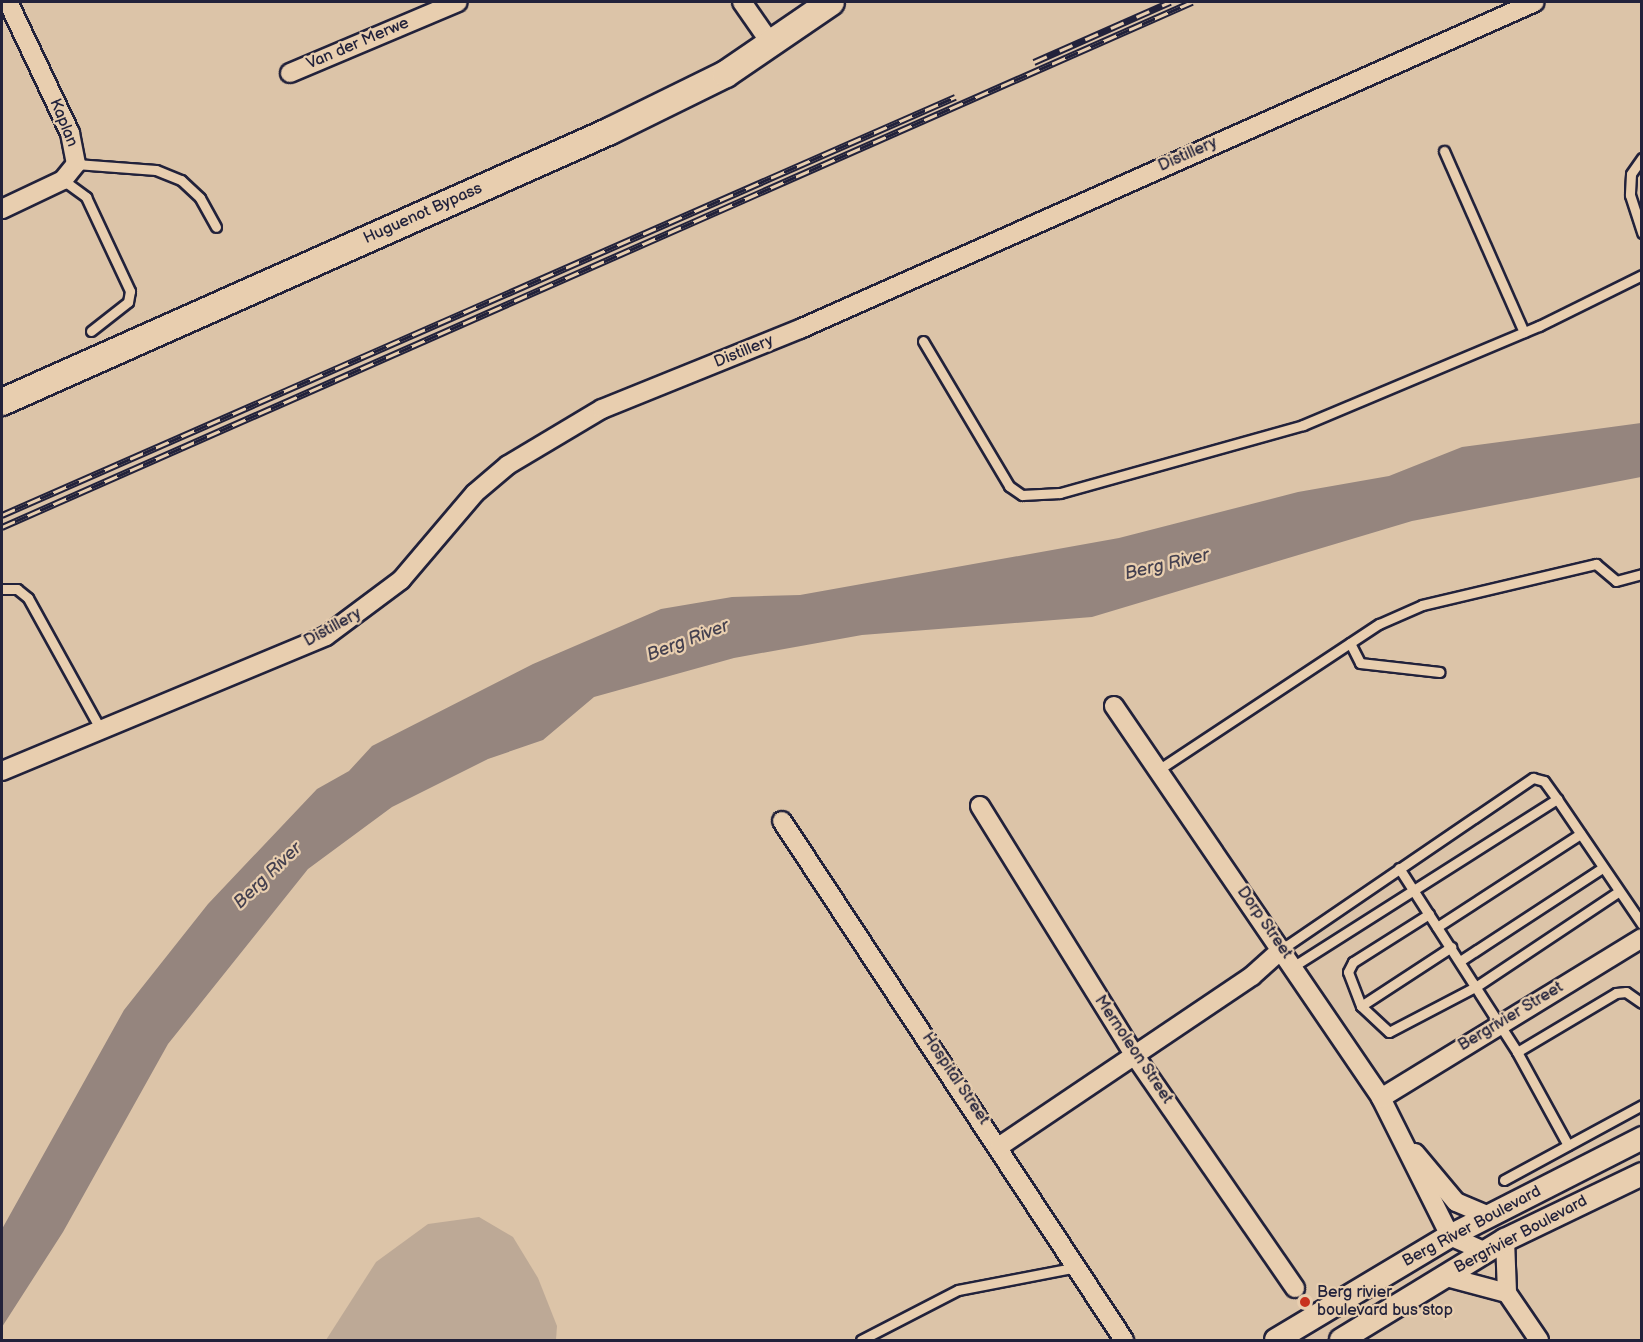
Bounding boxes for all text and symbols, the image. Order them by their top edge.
street label: Van der Merwe [304,14,412,74]
street label: Kaplan [45,96,81,150]
street label: Distillery [1156,134,1220,176]
street label: Huguenot Bypass [361,179,485,249]
street label: Distillery [712,331,776,373]
water label: Berg River [1123,545,1211,585]
street label: Distillery [301,605,365,651]
water label: Berg River [644,616,732,666]
water label: Berg River [230,838,306,914]
street label: Dorp Street [1232,883,1296,963]
street label: Bergrivier Street [1455,978,1567,1056]
street label: Mernoleon Street [1090,992,1176,1108]
street label: Hospital Street [917,1029,993,1129]
street label: Berg River Boulevard [1400,1182,1544,1272]
street label: Bergrivier Boulevard [1451,1192,1591,1278]
place label: Berg rivier boulevard bus stop [1317,1283,1453,1321]
marker: Berg rivier boulevard bus stop [1298,1295,1312,1309]

